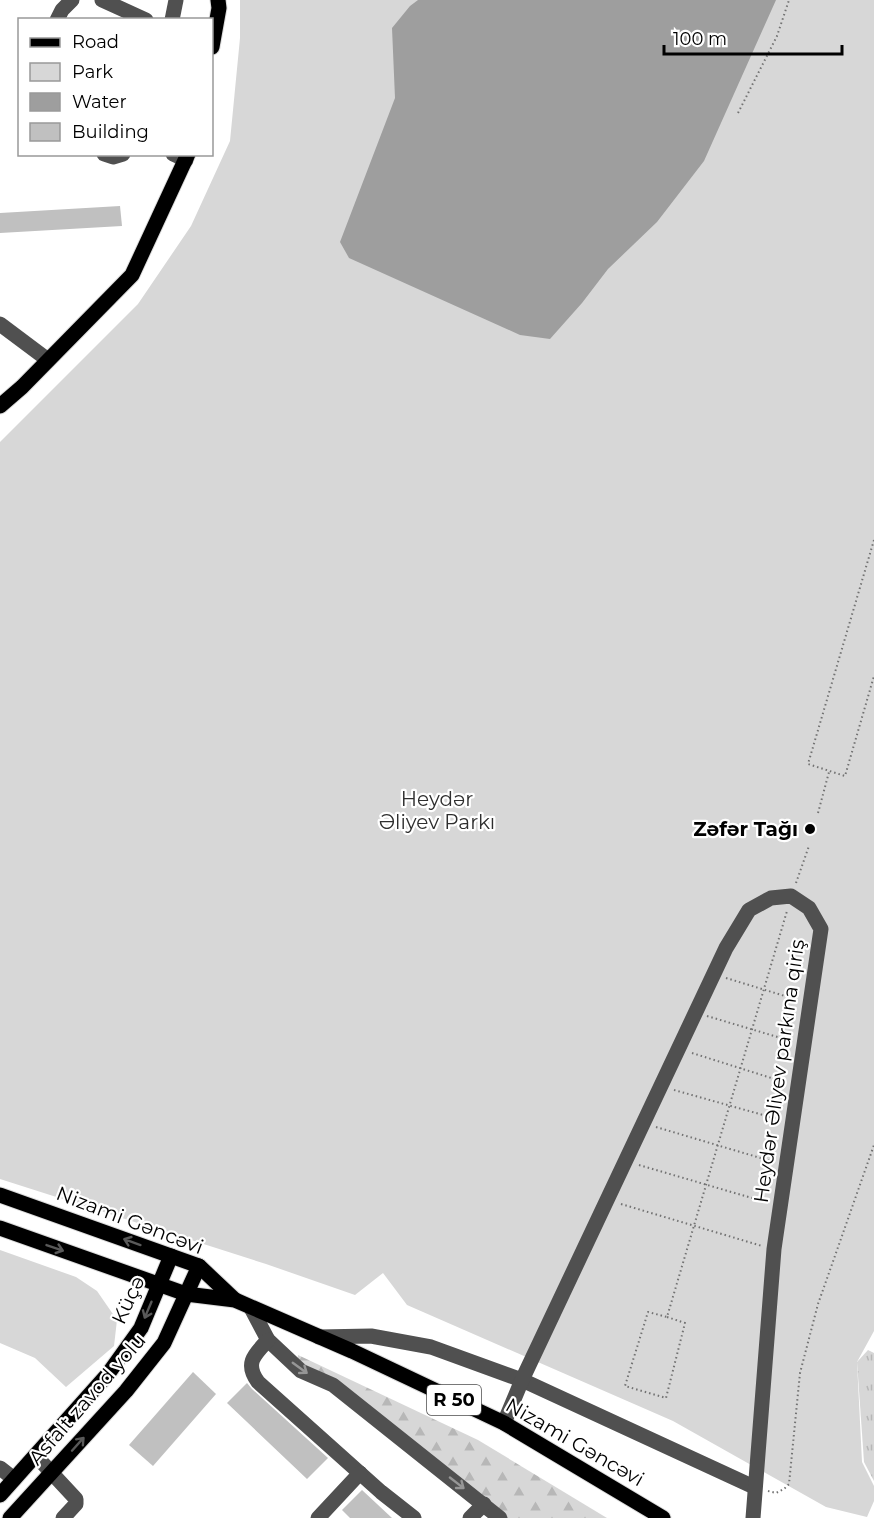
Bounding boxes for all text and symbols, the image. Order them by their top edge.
legend [18,18,213,156]
scale bar [664,18,842,56]
text: 100 m [673,28,727,50]
text: Road [72,31,119,53]
text: Park [72,61,113,83]
text: Water [72,91,127,113]
text: Building [72,121,149,143]
park label: Heydər Əliyev Parkı [379,787,495,834]
place label: Zəfər Tağı [693,817,798,841]
marker: Zəfər Tağı [803,822,817,836]
street label: Heydər Əliyev parkına qiriş [749,937,809,1204]
street label: Nizami Gəncəvi [53,1181,207,1259]
one-way arrow [123,1235,142,1246]
one-way arrow [45,1243,64,1254]
street label: Küçə [106,1272,150,1328]
one-way arrow [142,1300,153,1318]
street label: Asfalt zavod yolu [23,1328,151,1470]
one-way arrow [292,1362,308,1374]
road number: R 50 [427,1385,481,1415]
street label: Nizami Gəncəvi [502,1393,648,1491]
one-way arrow [71,1436,85,1451]
one-way arrow [449,1476,465,1489]

